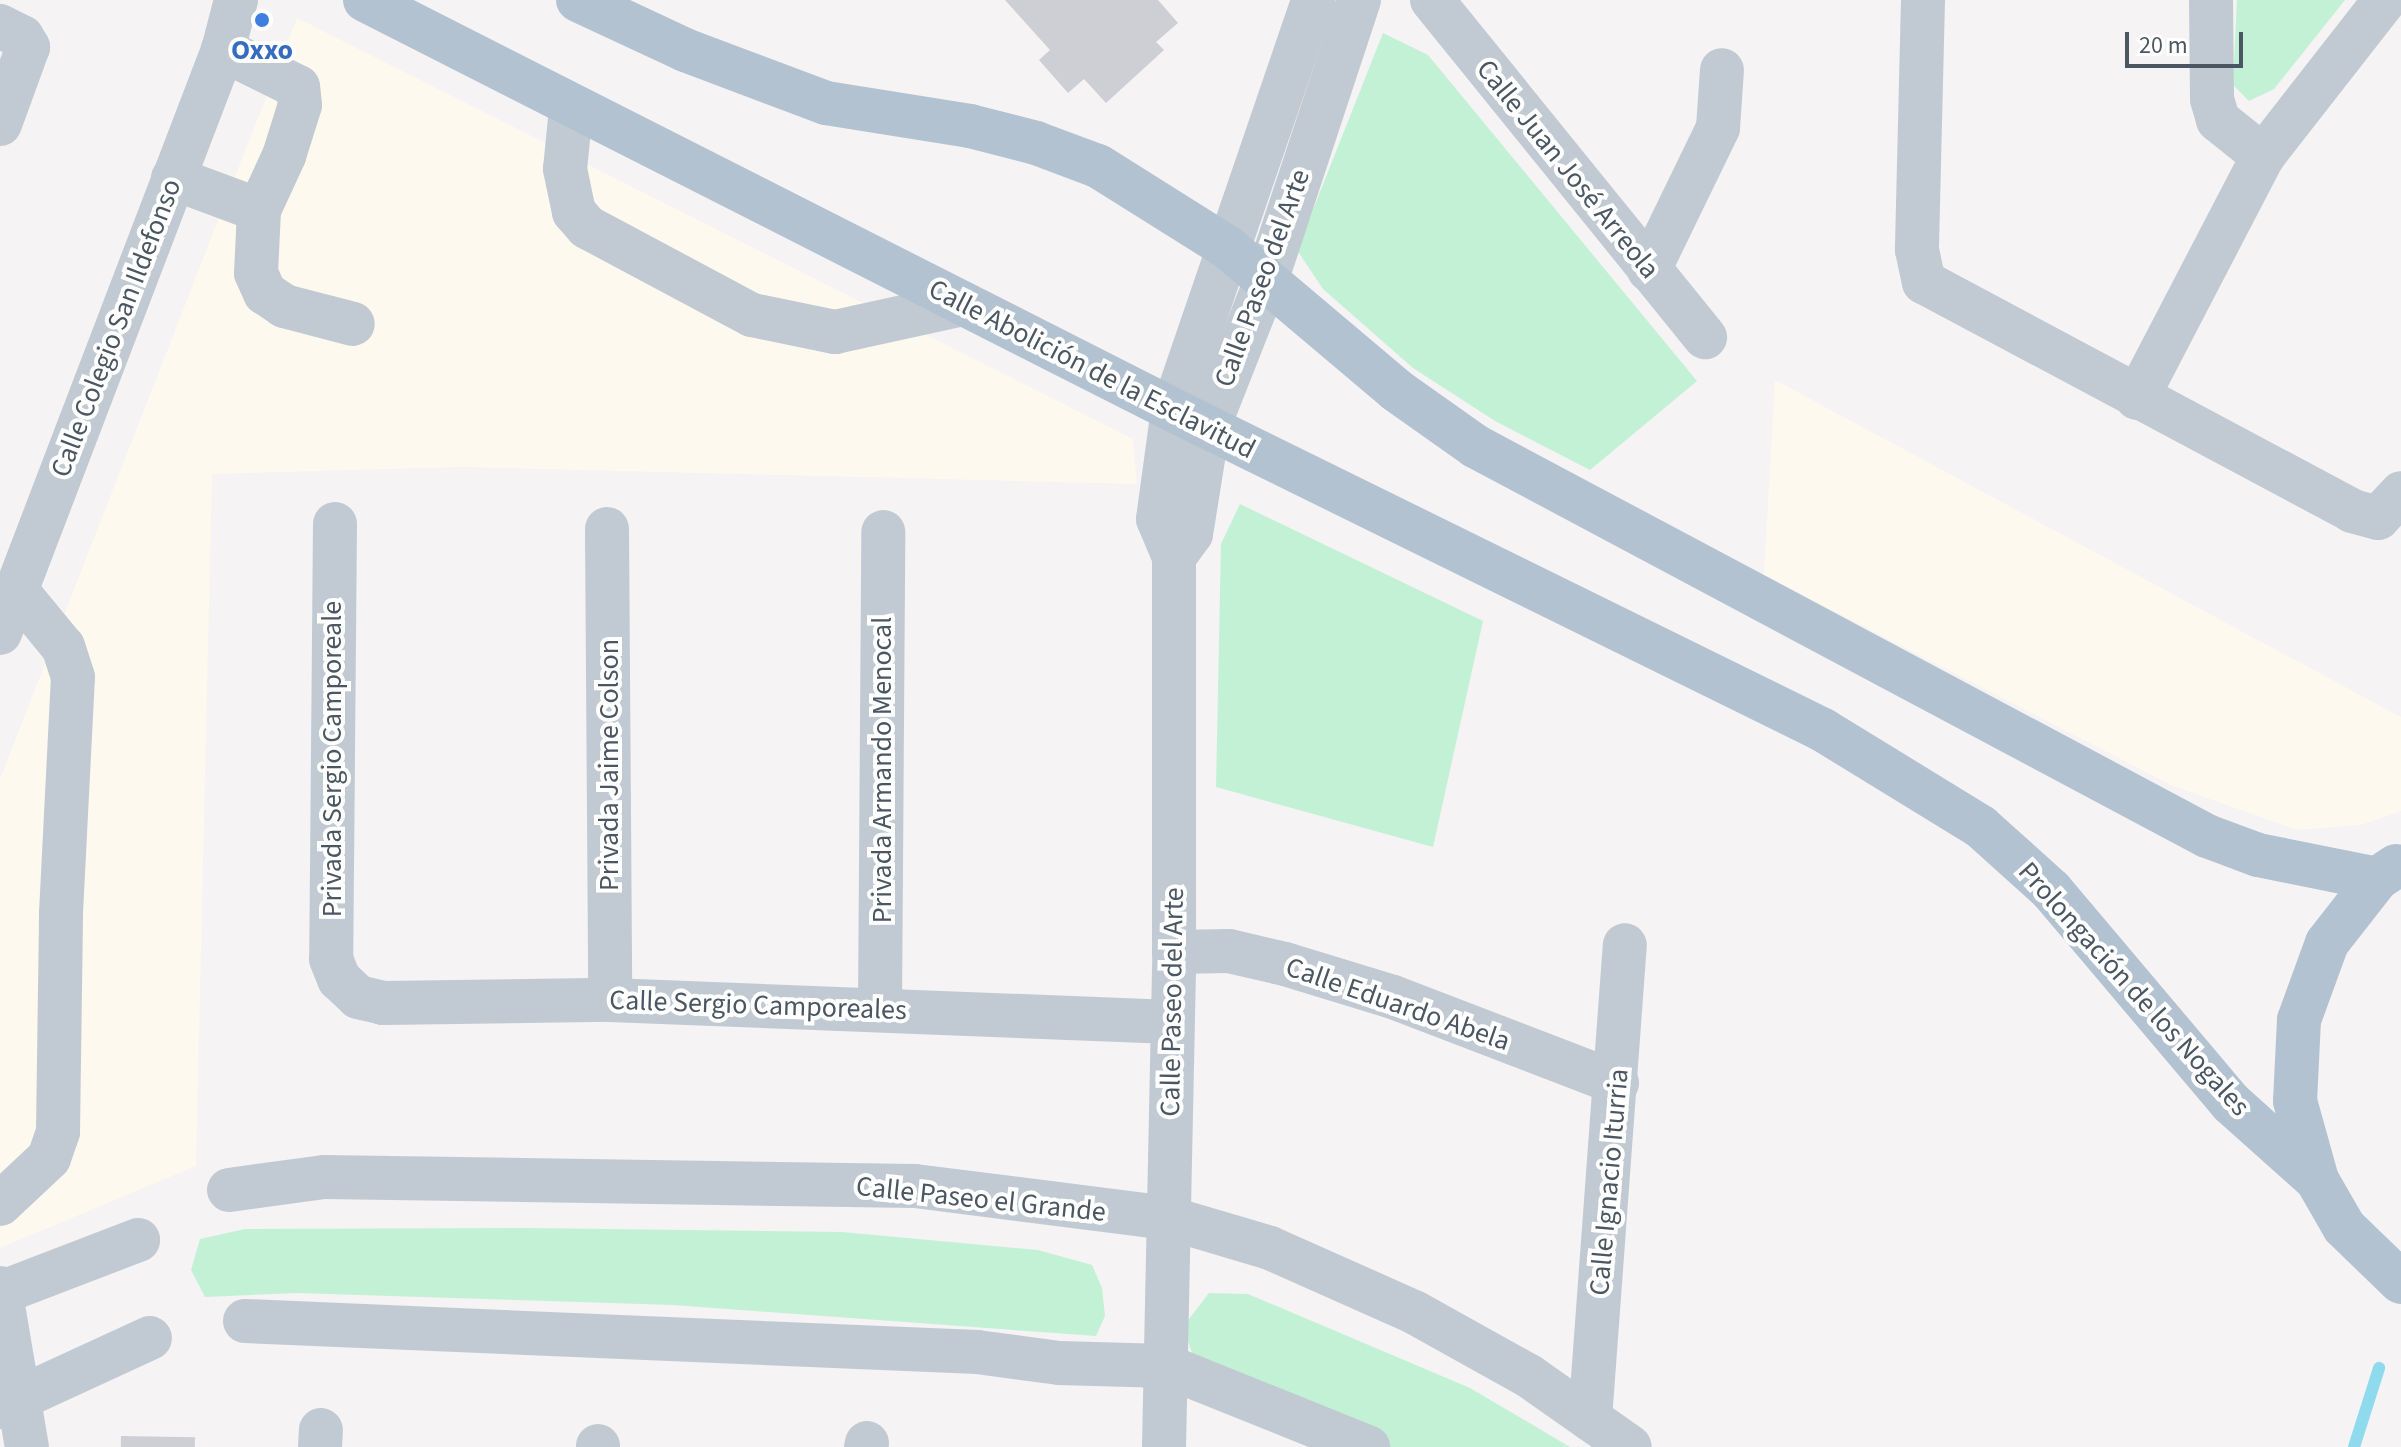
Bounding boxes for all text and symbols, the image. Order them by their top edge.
marker: Oxxo [253,11,271,29]
scale bar [2129,16,2247,66]
text: 20 m [2139,28,2188,63]
place label: Oxxo [231,33,293,67]
street label: Calle Juan José Arreola [1469,53,1667,285]
street label: Calle Paseo del Arte [1207,165,1317,391]
street label: Calle Colegio San Ildefonso [44,174,188,482]
street label: Calle Abolición de la Esclavitud [923,272,1261,466]
street label: Privada Sergio Camporeale [315,601,349,917]
street label: Privada Armando Menocal [865,617,899,923]
street label: Privada Jaime Colson [592,639,626,891]
street label: Prolongación de los Nogales [2011,855,2257,1123]
street label: Calle Paseo del Arte [1153,887,1191,1117]
street label: Calle Eduardo Abela [1282,950,1514,1058]
street label: Calle Sergio Camporeales [609,983,907,1027]
street label: Calle Ignacio Iturria [1582,1067,1636,1297]
street label: Calle Paseo el Grande [855,1169,1107,1229]

